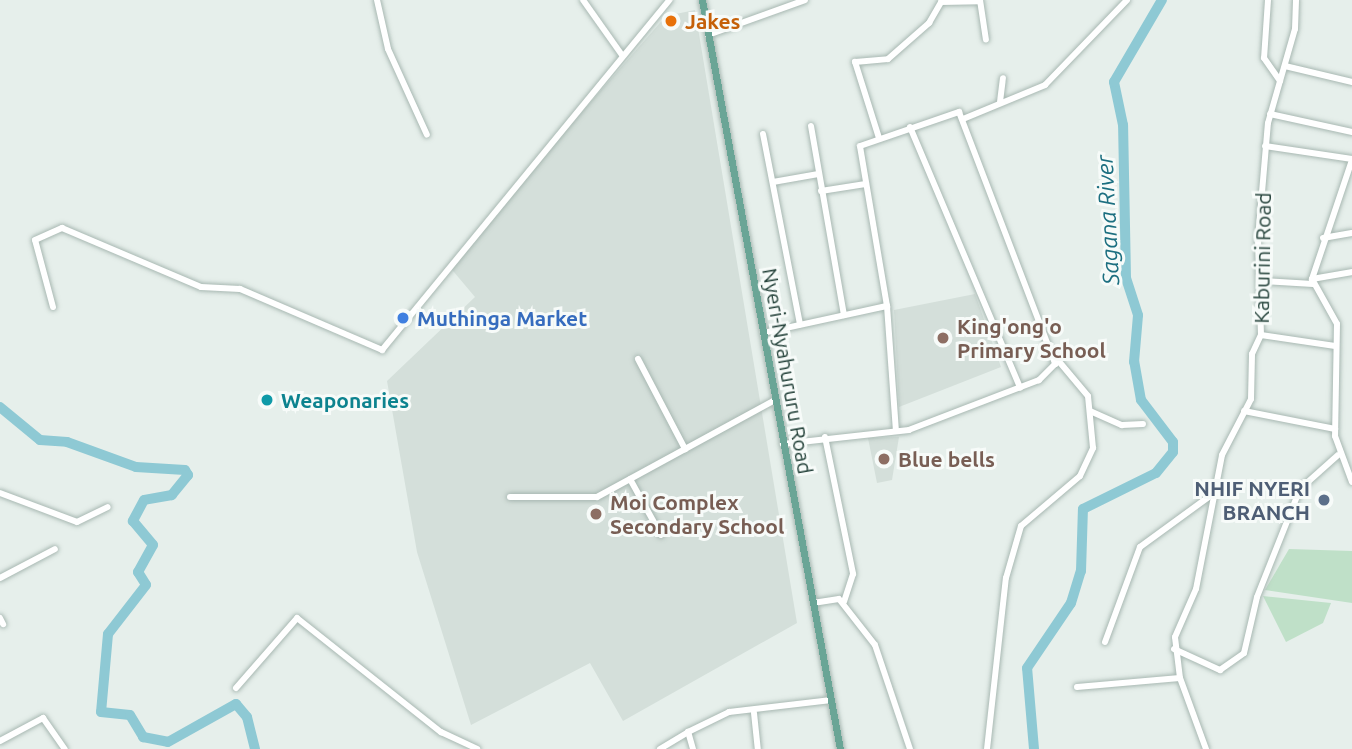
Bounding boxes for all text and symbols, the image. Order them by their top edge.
place label: Jakes [685,8,740,34]
marker: Jakes [663,13,679,29]
water label: Sagana River [1091,154,1125,286]
street label: Kaburini Road [1248,192,1276,324]
street label: Nyeri-Nyahururu Road [757,266,819,476]
place label: Muthinga Market [417,305,587,331]
marker: Muthinga Market [395,310,411,326]
place label: King'ong'o Primary School [957,313,1106,363]
marker: King'ong'o Primary School [935,330,951,346]
place label: Weaponaries [281,387,409,413]
marker: Weaponaries [259,392,275,408]
place label: Blue bells [898,446,995,472]
marker: Blue bells [876,451,892,467]
place label: NHIF NYERI BRANCH [1194,475,1310,525]
place label: Moi Complex Secondary School [610,489,784,539]
marker: NHIF NYERI BRANCH [1316,492,1332,508]
marker: Moi Complex Secondary School [588,506,604,522]

